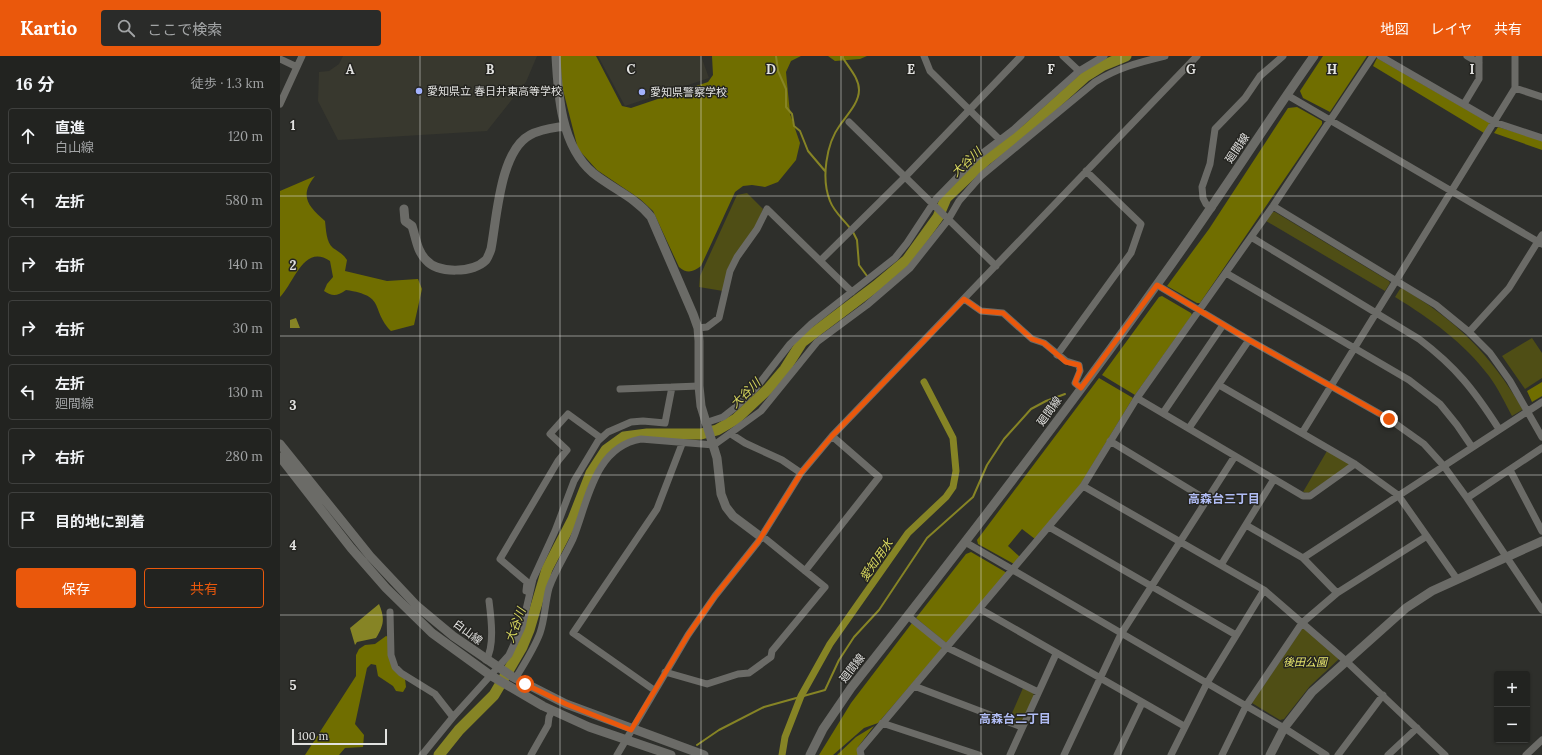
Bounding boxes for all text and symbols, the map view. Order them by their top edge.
search box [101,10,381,46]
text: Kartio [20,16,77,40]
icon: search [115,17,137,39]
text: ここで検索 [147,20,222,39]
text: 地図 [1380,20,1408,38]
text: レイヤ [1430,20,1472,38]
text: 共有 [1494,20,1522,38]
text: A [346,61,355,78]
text: B [486,61,495,78]
text: C [627,61,636,78]
text: D [766,61,776,78]
text: E [907,61,915,78]
text: F [1047,61,1055,78]
text: G [1186,61,1196,78]
text: H [1327,61,1337,78]
text: I [1469,61,1475,78]
text: 16 分 [16,73,54,95]
text: 徒歩 · 1.3 km [191,75,264,92]
place label: 愛知県立 春日井東高等学校 [427,84,562,98]
place label: 愛知県警察学校 [650,85,727,99]
marker: 愛知県立 春日井東高等学校 [414,86,424,96]
marker: 愛知県警察学校 [637,87,647,97]
text: 1 [290,117,296,134]
text: 直進 [55,118,85,137]
icon: ahead [17,125,39,147]
text: 120 m [228,128,263,145]
street label: 廻間線 [1222,130,1252,166]
text: 白山線 [55,139,94,156]
water label: 大谷川 [948,143,986,180]
icon: left [17,189,39,211]
text: 左折 [55,192,85,211]
text: 580 m [225,192,263,209]
icon: right [17,253,39,275]
text: 右折 [55,256,85,275]
text: 140 m [228,256,263,273]
text: 2 [290,257,297,274]
icon: right [17,317,39,339]
text: 右折 [55,320,85,339]
text: 30 m [233,320,263,337]
text: 左折 [55,374,85,393]
water label: 大谷川 [727,374,765,411]
icon: left [17,381,39,403]
text: 130 m [228,384,263,401]
street label: 廻間線 [1034,394,1064,428]
text: 廻間線 [55,395,94,412]
text: 3 [289,397,297,414]
route end [1380,410,1398,428]
icon: right [17,445,39,467]
text: 右折 [55,448,85,467]
text: 280 m [226,448,263,465]
district label: 高森台三丁目 [1188,491,1260,506]
icon: arrive [17,509,39,531]
text: 目的地に到着 [55,512,145,531]
water label: 愛知用水 [856,534,897,584]
text: 4 [289,537,297,554]
button: 保存 [16,568,136,608]
button: 共有 [144,568,264,608]
water label: 大谷川 [502,604,529,644]
street label: 白山線 [451,616,485,648]
street label: 廻間線 [836,651,868,685]
park label: 後田公園 [1283,655,1329,669]
map controls [1494,671,1530,743]
button: + [1494,671,1530,707]
route start [516,675,534,693]
text: 5 [289,677,297,694]
button: − [1494,707,1530,743]
district label: 高森台二丁目 [979,711,1051,726]
scale bar [292,727,387,746]
text: 100 m [298,729,328,743]

